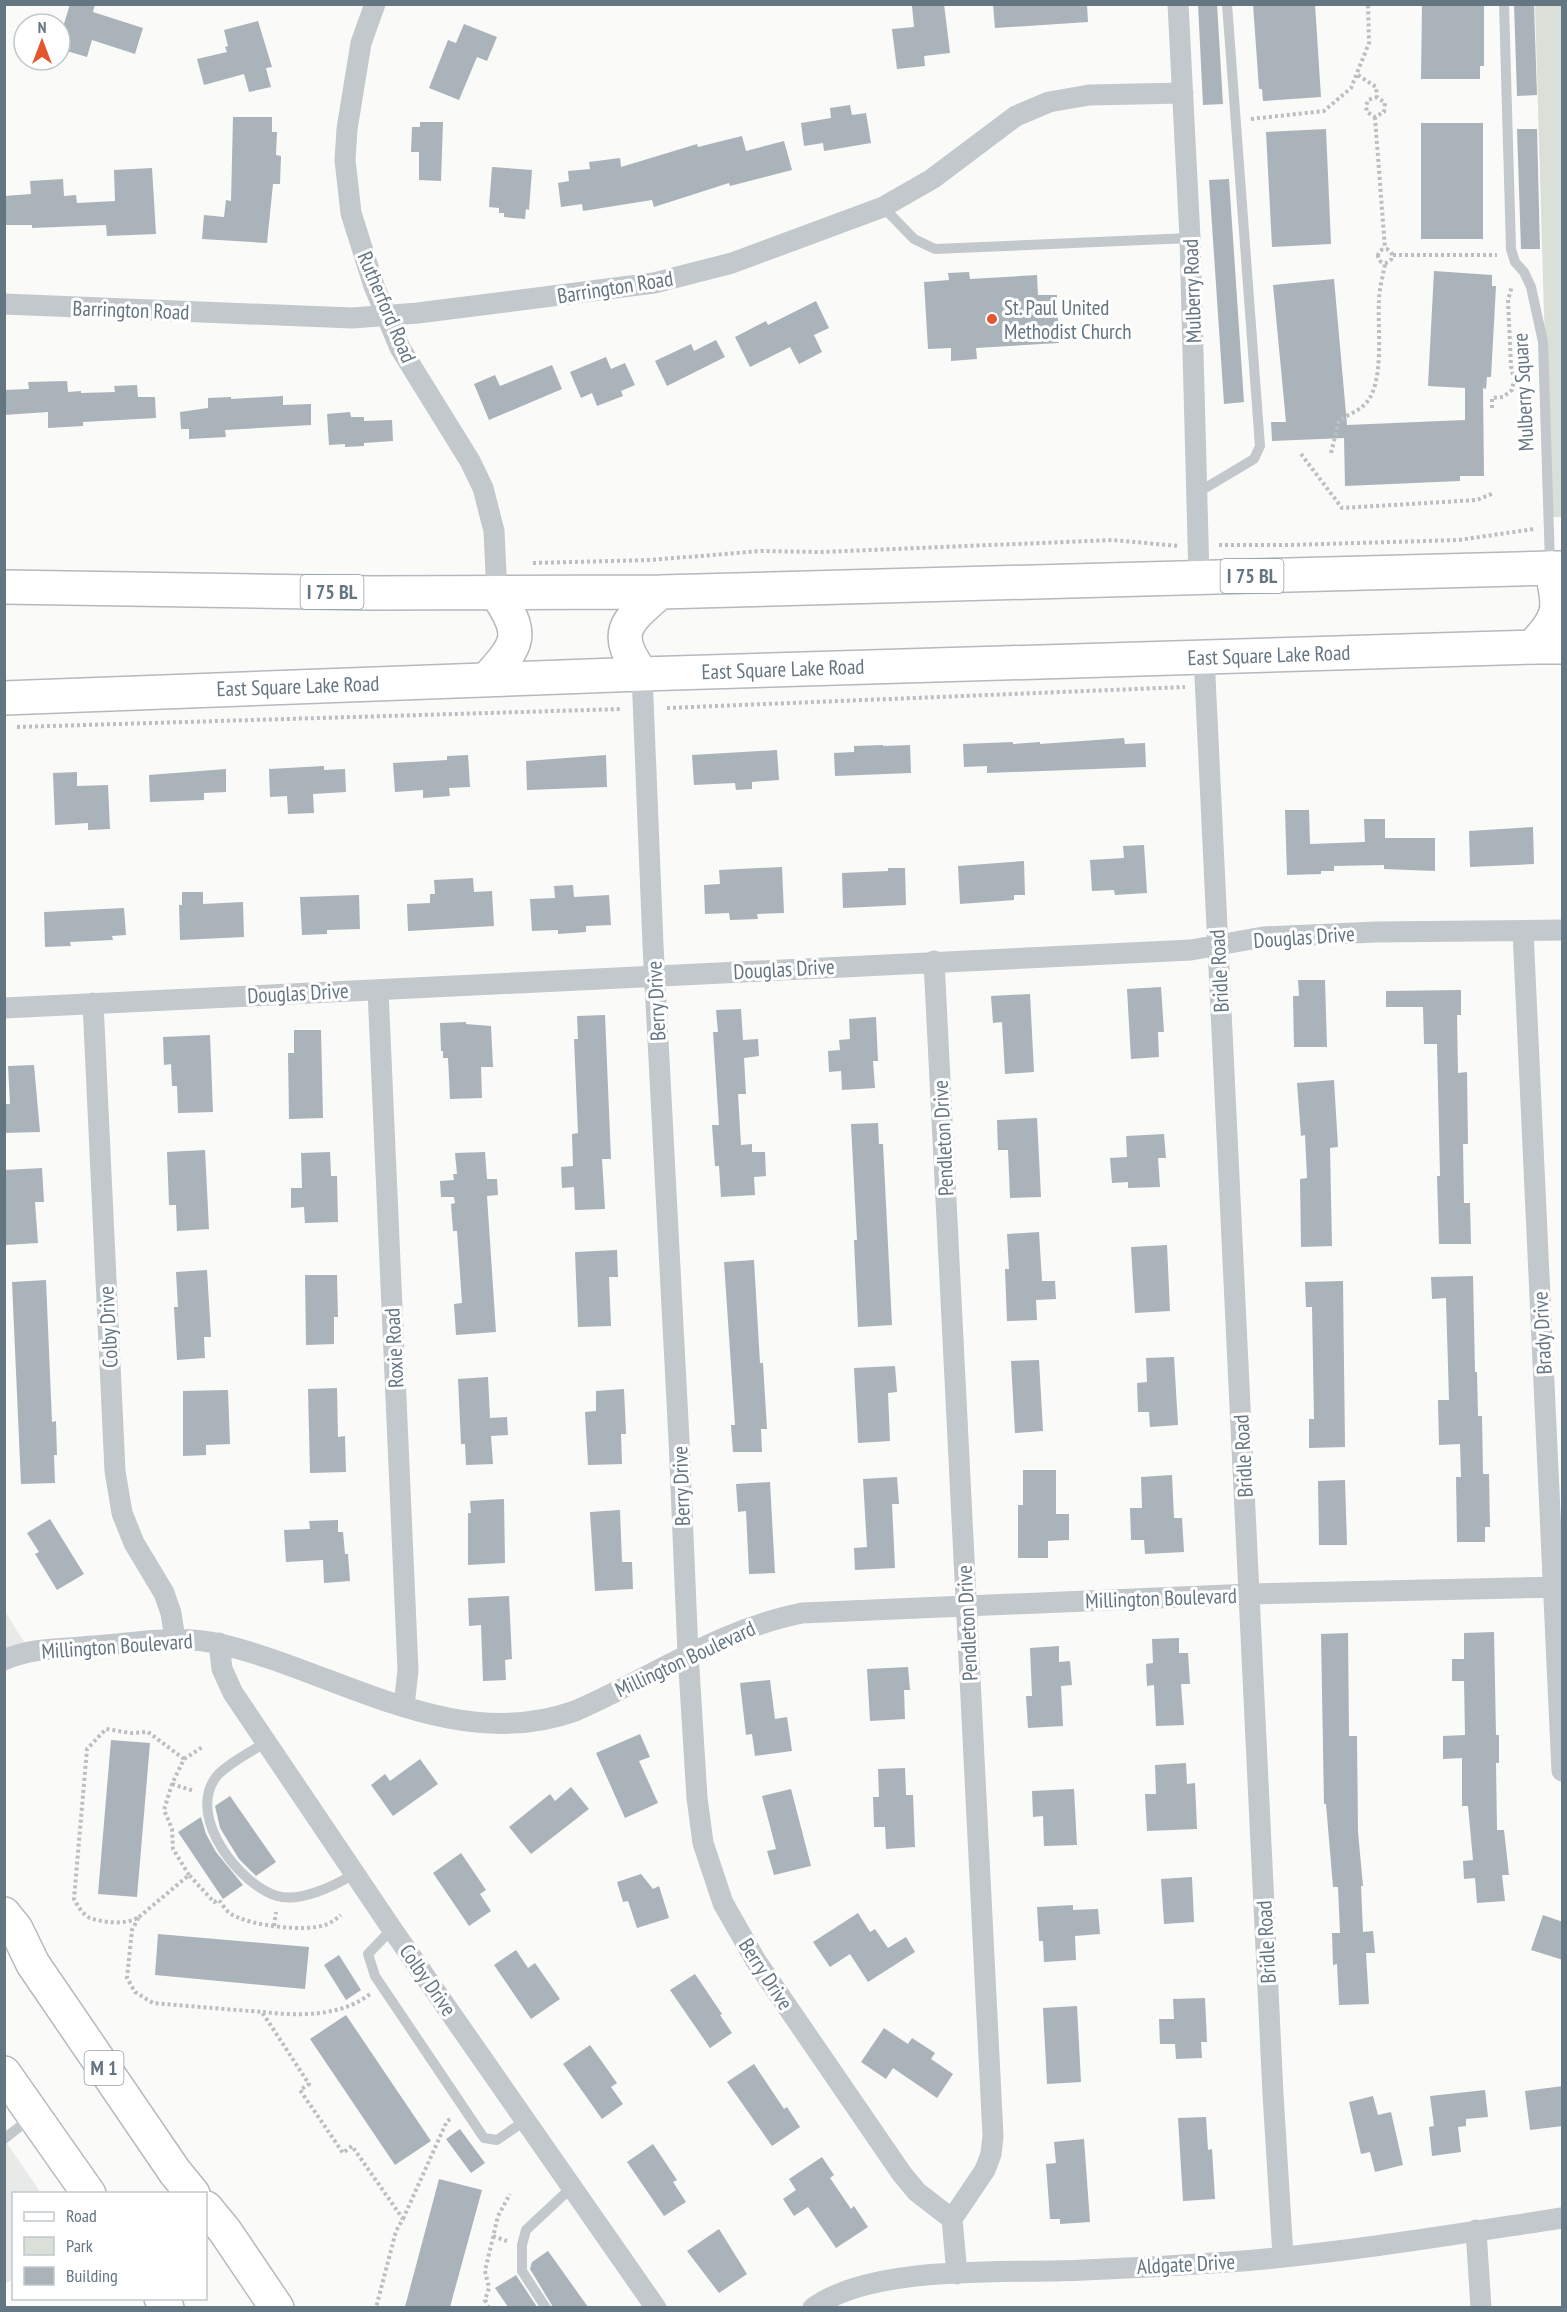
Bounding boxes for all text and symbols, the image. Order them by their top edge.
north arrow [12,12,72,72]
text: N [38,17,46,37]
street label: Mulberry Road [1177,238,1207,344]
street label: Rutherford Road [352,247,422,367]
street label: Barrington Road [555,265,675,309]
street label: Barrington Road [72,294,190,326]
place label: St. Paul United Methodist Church [1004,294,1132,345]
marker: St. Paul United Methodist Church [985,312,999,326]
street label: Mulberry Square [1506,332,1540,452]
road number: I 75 BL [1220,559,1284,593]
road number: I 75 BL [300,575,364,609]
street label: East Square Lake Road [1187,639,1351,671]
street label: East Square Lake Road [701,653,865,685]
street label: East Square Lake Road [216,670,380,702]
street label: Douglas Drive [1253,920,1355,954]
street label: Bridle Road [1203,929,1235,1013]
street label: Douglas Drive [733,953,835,985]
street label: Berry Drive [640,960,672,1042]
street label: Douglas Drive [247,977,349,1009]
street label: Pendleton Drive [926,1079,960,1197]
street label: Colby Drive [92,1285,124,1369]
street label: Brady Drive [1526,1291,1558,1375]
street label: Roxie Road [378,1307,410,1389]
street label: Bridle Road [1227,1414,1259,1498]
street label: Berry Drive [666,1446,696,1526]
street label: Pendleton Drive [950,1564,984,1682]
street label: Millington Boulevard [1085,1582,1237,1614]
street label: Millington Boulevard [611,1615,759,1703]
street label: Millington Boulevard [40,1627,194,1665]
street label: Bridle Road [1250,1900,1282,1984]
street label: Berry Drive [733,1933,799,2015]
street label: Colby Drive [393,1939,463,2021]
road number: M 1 [84,2051,124,2085]
legend [12,2192,207,2300]
text: Road [66,2204,97,2227]
text: Park [66,2234,93,2257]
street label: Aldgate Drive [1136,2248,1236,2280]
text: Building [66,2264,118,2287]

